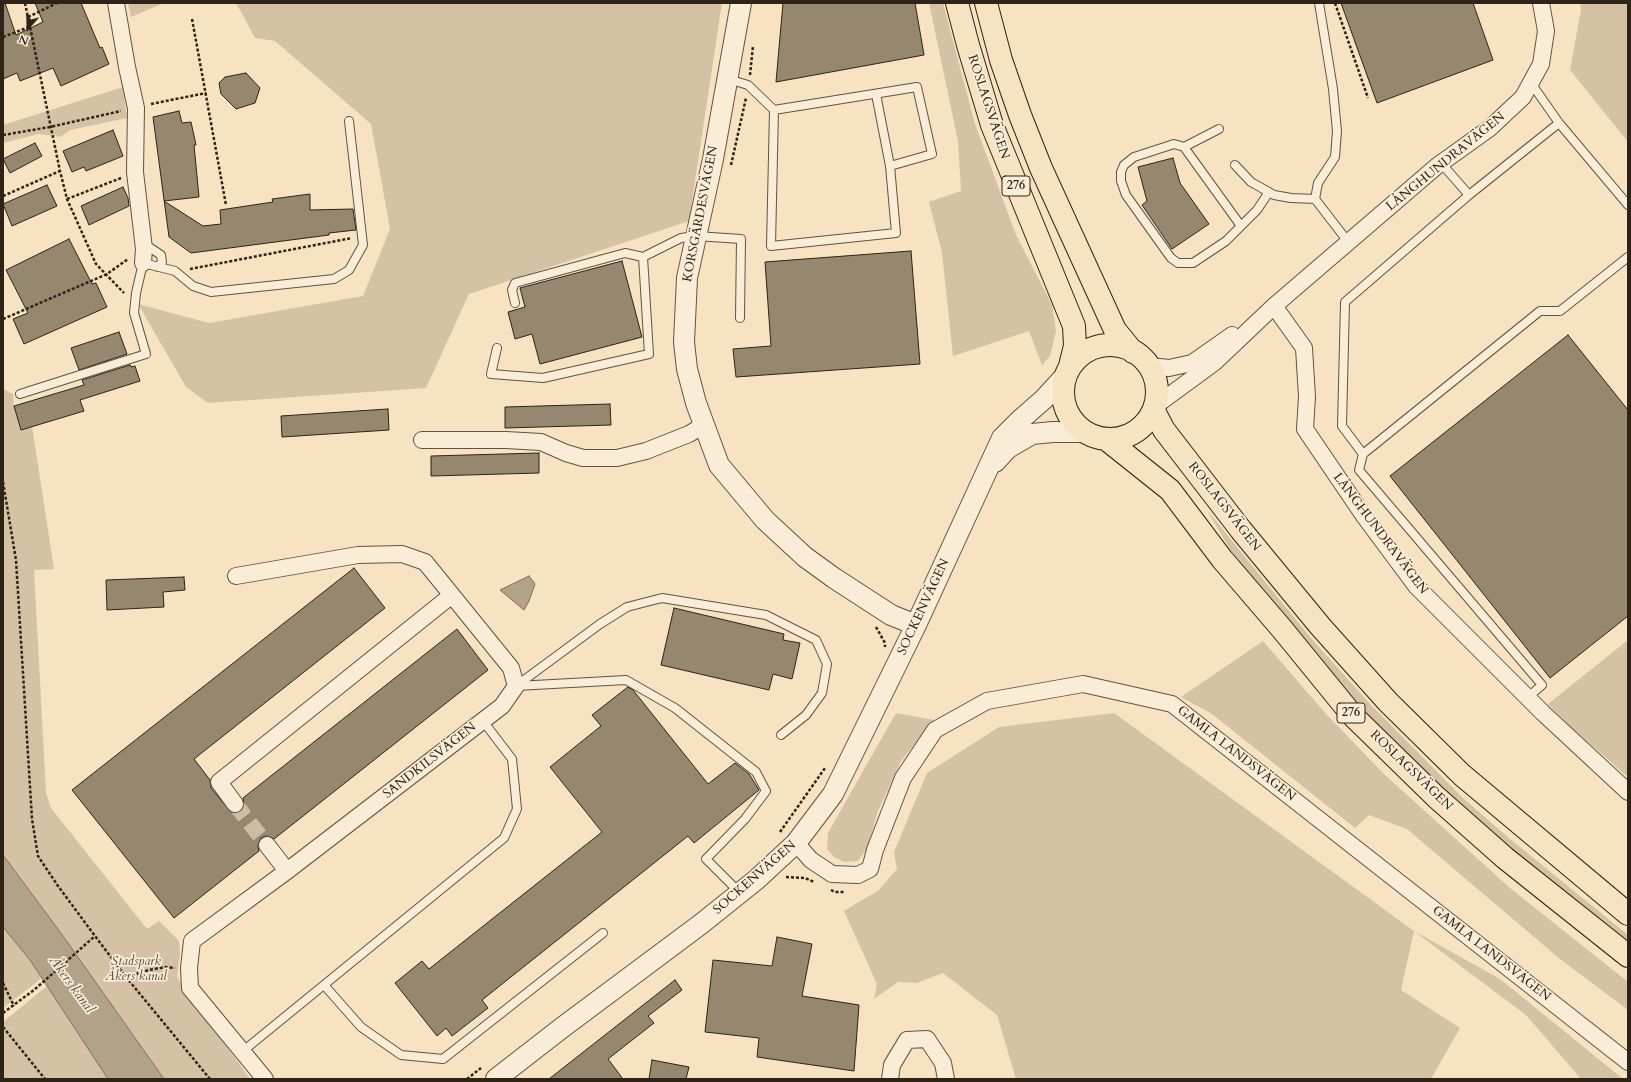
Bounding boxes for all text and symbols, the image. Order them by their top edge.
north arrow [8,8,48,48]
text: N [17,31,31,48]
street label: ROSLAGSVÄGEN [964,53,1012,161]
street label: LÅNGHUNDRAVÄGEN [1384,109,1508,215]
street label: KORSGÄRDESVÄGEN [680,145,722,283]
road number: 276 [1002,176,1030,196]
street label: ROSLAGSVÄGEN [1184,459,1264,555]
street label: LÅNGHUNDRAVÄGEN [1329,470,1431,598]
street label: SOCKENVÄGEN [895,556,953,658]
street label: GAMLA LANDSVÄGEN [1174,703,1298,805]
road number: 276 [1337,703,1365,723]
street label: SANDKILSVÄGEN [380,720,480,802]
street label: ROSLAGSVÄGEN [1366,728,1456,814]
street label: SOCKENVÄGEN [710,838,800,918]
street label: GAMLA LANDSVÄGEN [1429,903,1553,1005]
water label: Åkers kanal [45,953,97,1017]
park label: Stadspark Åkers kanal [105,954,167,985]

